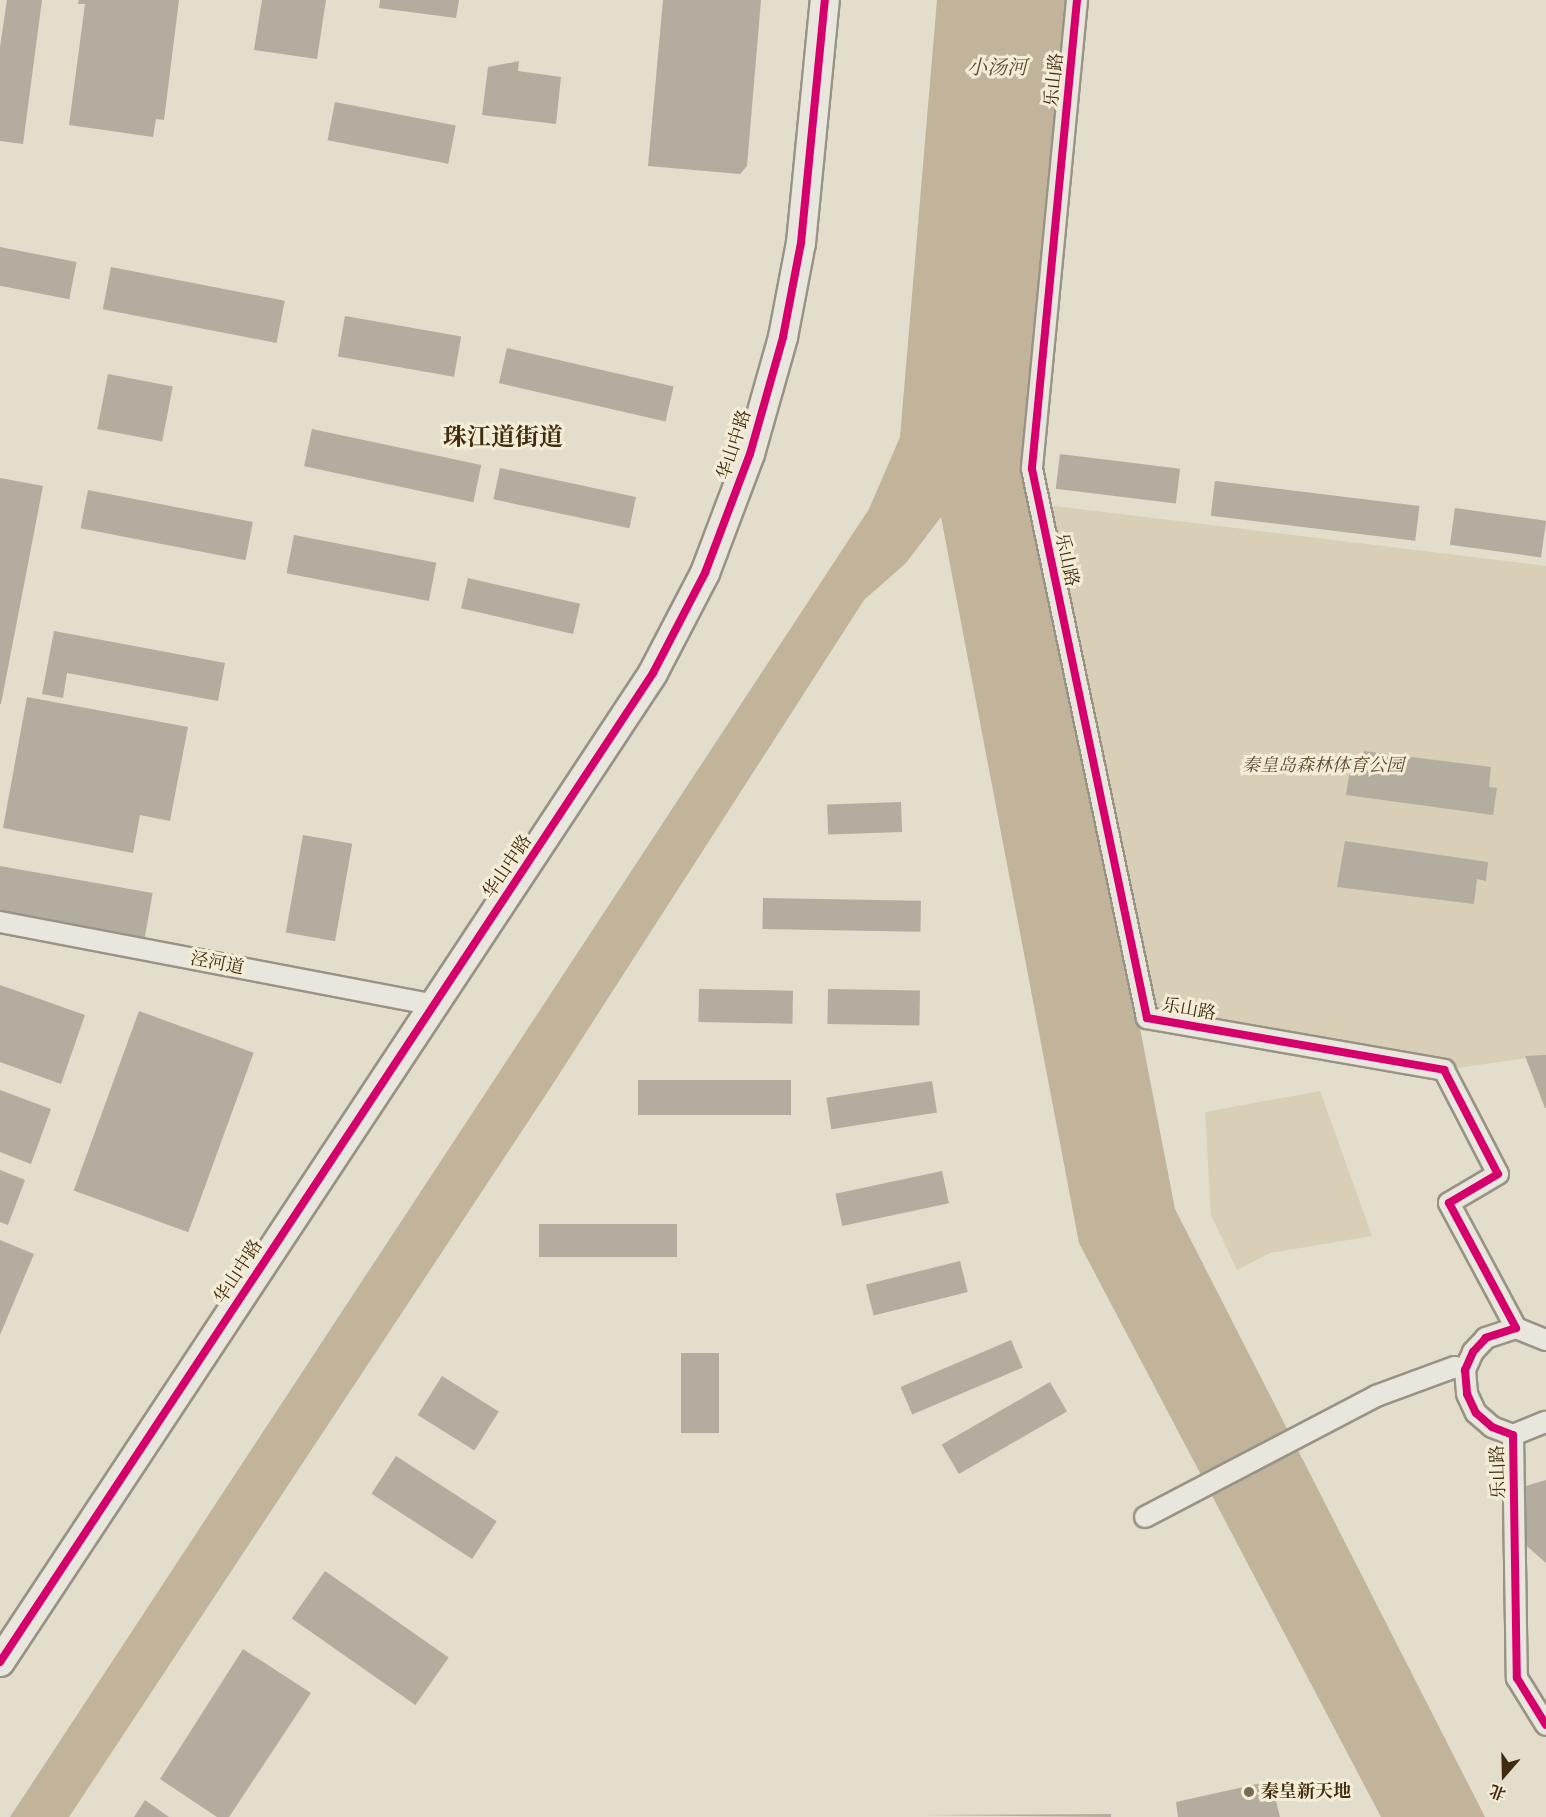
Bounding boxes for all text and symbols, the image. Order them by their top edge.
street label: 乐山路 [1041,52,1069,108]
water label: 小汤河 [967,56,1027,80]
street label: 华山中路 [714,407,756,483]
district label: 珠江道街道 [443,425,563,453]
street label: 乐山路 [1050,531,1082,589]
park label: 秦皇岛森林体育公园 [1242,755,1404,777]
street label: 华山中路 [479,831,537,903]
street label: 泾河道 [188,948,246,980]
street label: 乐山路 [1161,995,1217,1025]
street label: 华山中路 [210,1236,268,1308]
street label: 乐山路 [1487,1445,1511,1499]
north arrow [1474,1745,1534,1805]
text: 北 [1487,1780,1509,1804]
place label: 秦皇新天地 [1261,1781,1351,1803]
marker: 秦皇新天地 [1242,1785,1256,1799]

